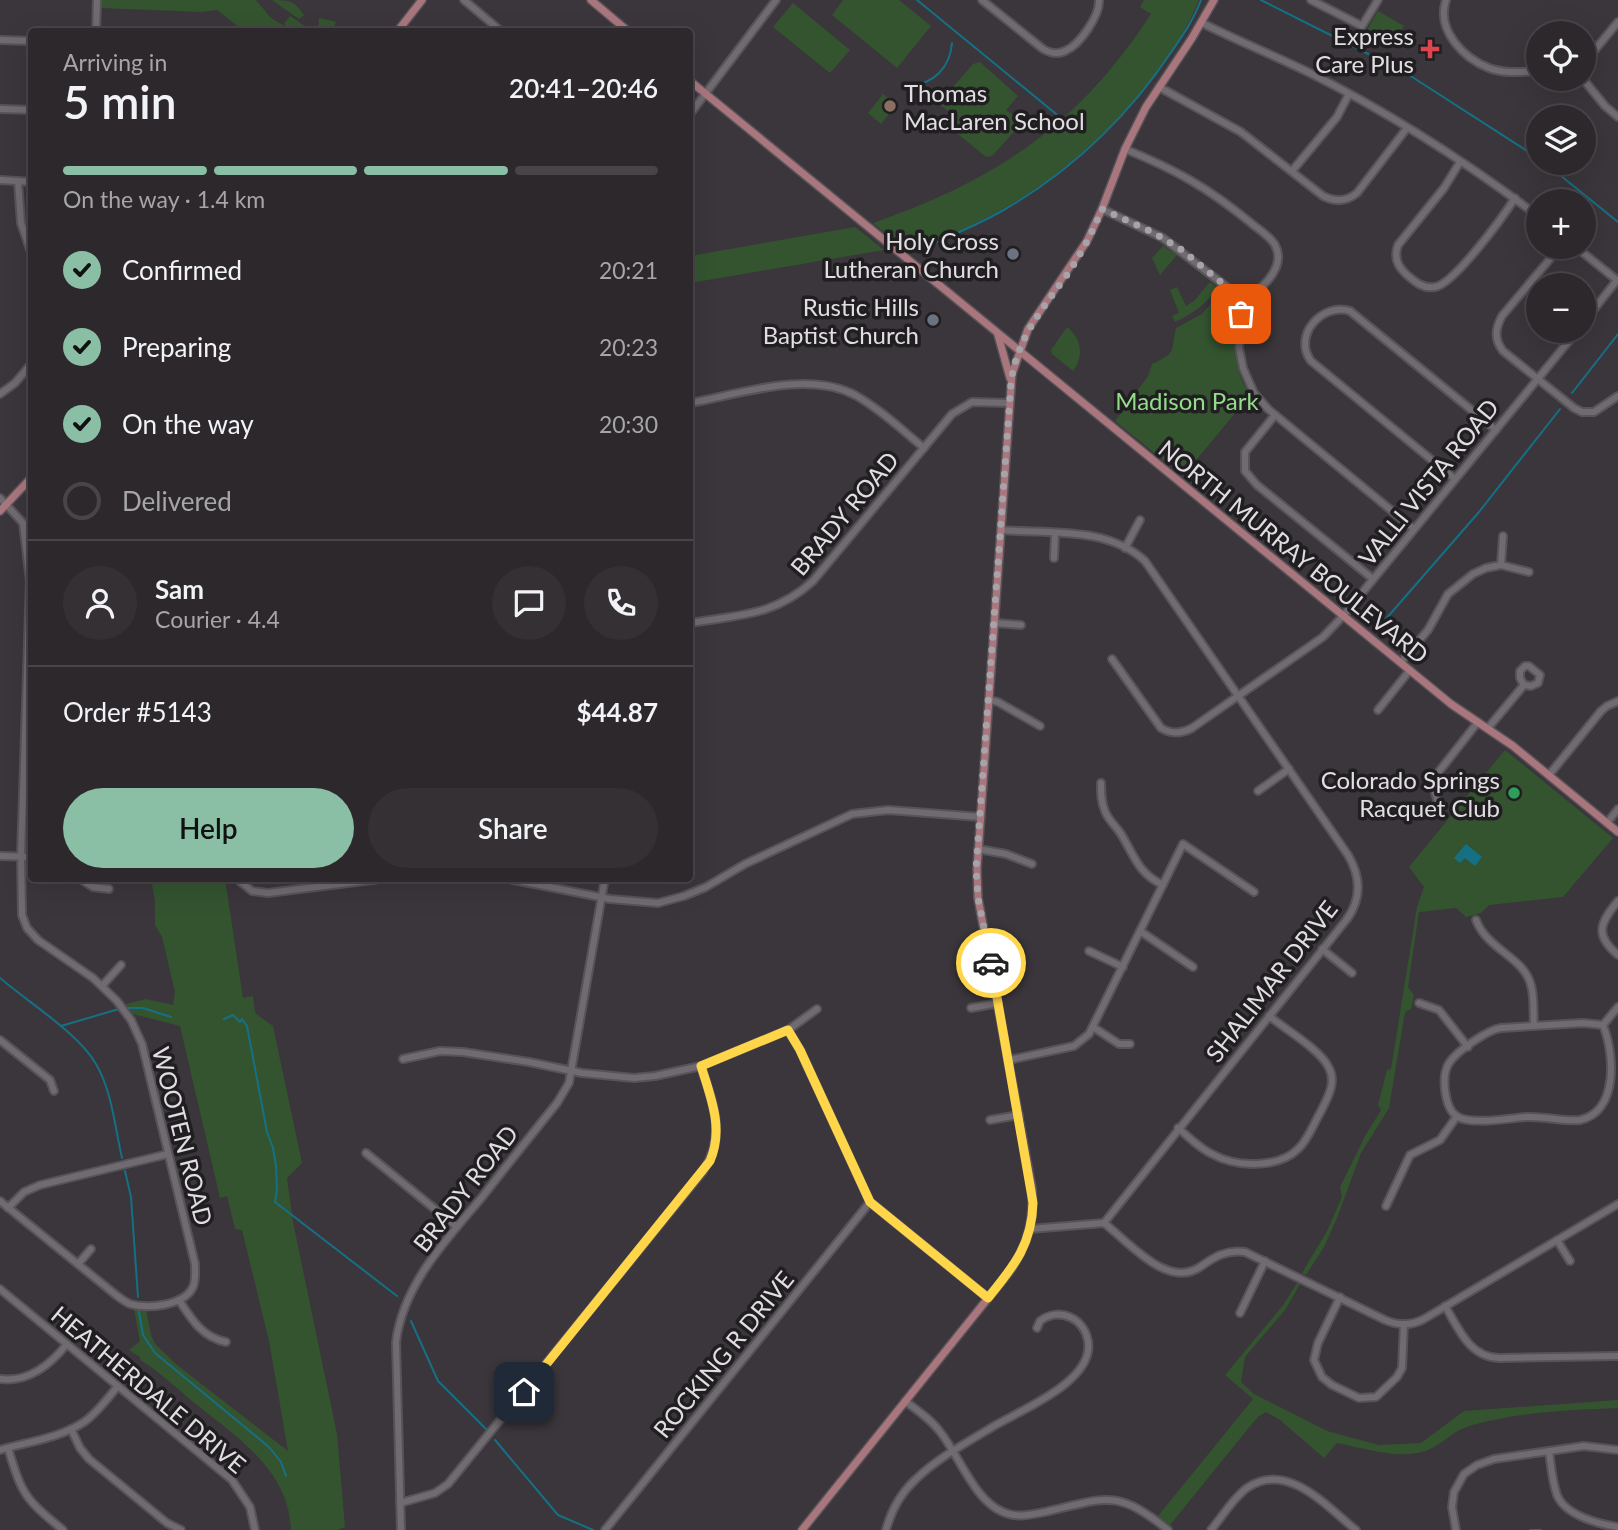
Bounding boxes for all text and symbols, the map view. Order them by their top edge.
place label: Express Care Plus [1315,21,1414,78]
map controls [1526,21,1596,343]
button: locate [1526,21,1596,91]
marker: Express Care Plus [1420,39,1440,59]
text: Arriving in [63,48,167,76]
text: 20:41–20:46 [509,72,658,104]
text: 5 min [63,74,177,129]
place label: Thomas MacLaren School [904,78,1085,135]
marker: Thomas MacLaren School [882,98,898,114]
button: layers [1526,105,1596,175]
text: On the way · 1.4 km [63,185,265,213]
button: + [1526,189,1596,259]
place label: Holy Cross Lutheran Church [823,226,999,283]
marker: Holy Cross Lutheran Church [1005,246,1021,262]
icon: check [63,251,101,289]
text: Confirmed [122,254,242,286]
text: 20:21 [599,256,658,284]
button: − [1526,273,1596,343]
pin [1211,284,1271,344]
place label: Rustic Hills Baptist Church [763,292,919,349]
icon: bag [1222,295,1260,333]
marker: Rustic Hills Baptist Church [925,312,941,328]
icon: check [63,328,101,366]
text: Preparing [122,331,231,363]
text: 20:23 [599,333,658,361]
park label: Madison Park [1115,386,1260,415]
street label: VALLI VISTA ROAD [1352,393,1504,571]
icon: check [63,405,101,443]
text: On the way [122,408,254,440]
text: 20:30 [599,410,658,438]
street label: NORTH MURRAY BOULEVARD [1153,433,1435,669]
street label: BRADY ROAD [784,445,904,581]
text: Delivered [122,485,232,517]
button: person [63,566,137,640]
button: chat [492,566,566,640]
button: phone [584,566,658,640]
text: Sam [155,573,204,605]
text: Courier · 4.4 [155,605,280,633]
text: Order #5143 [63,696,212,728]
text: $44.87 [576,696,658,728]
place label: Colorado Springs Racquet Club [1321,765,1500,822]
marker: Colorado Springs Racquet Club [1506,785,1522,801]
button: Help [63,788,354,868]
button: Share [368,788,658,868]
street label: SHALIMAR DRIVE [1199,895,1343,1067]
courier [956,928,1026,998]
icon: car [972,944,1010,982]
street label: WOOTEN ROAD [147,1044,219,1228]
street label: BRADY ROAD [407,1119,523,1257]
street label: ROCKING R DRIVE [647,1265,799,1443]
street label: HEATHERDALE DRIVE [46,1299,252,1479]
pin [494,1362,554,1422]
icon: home [505,1373,543,1411]

